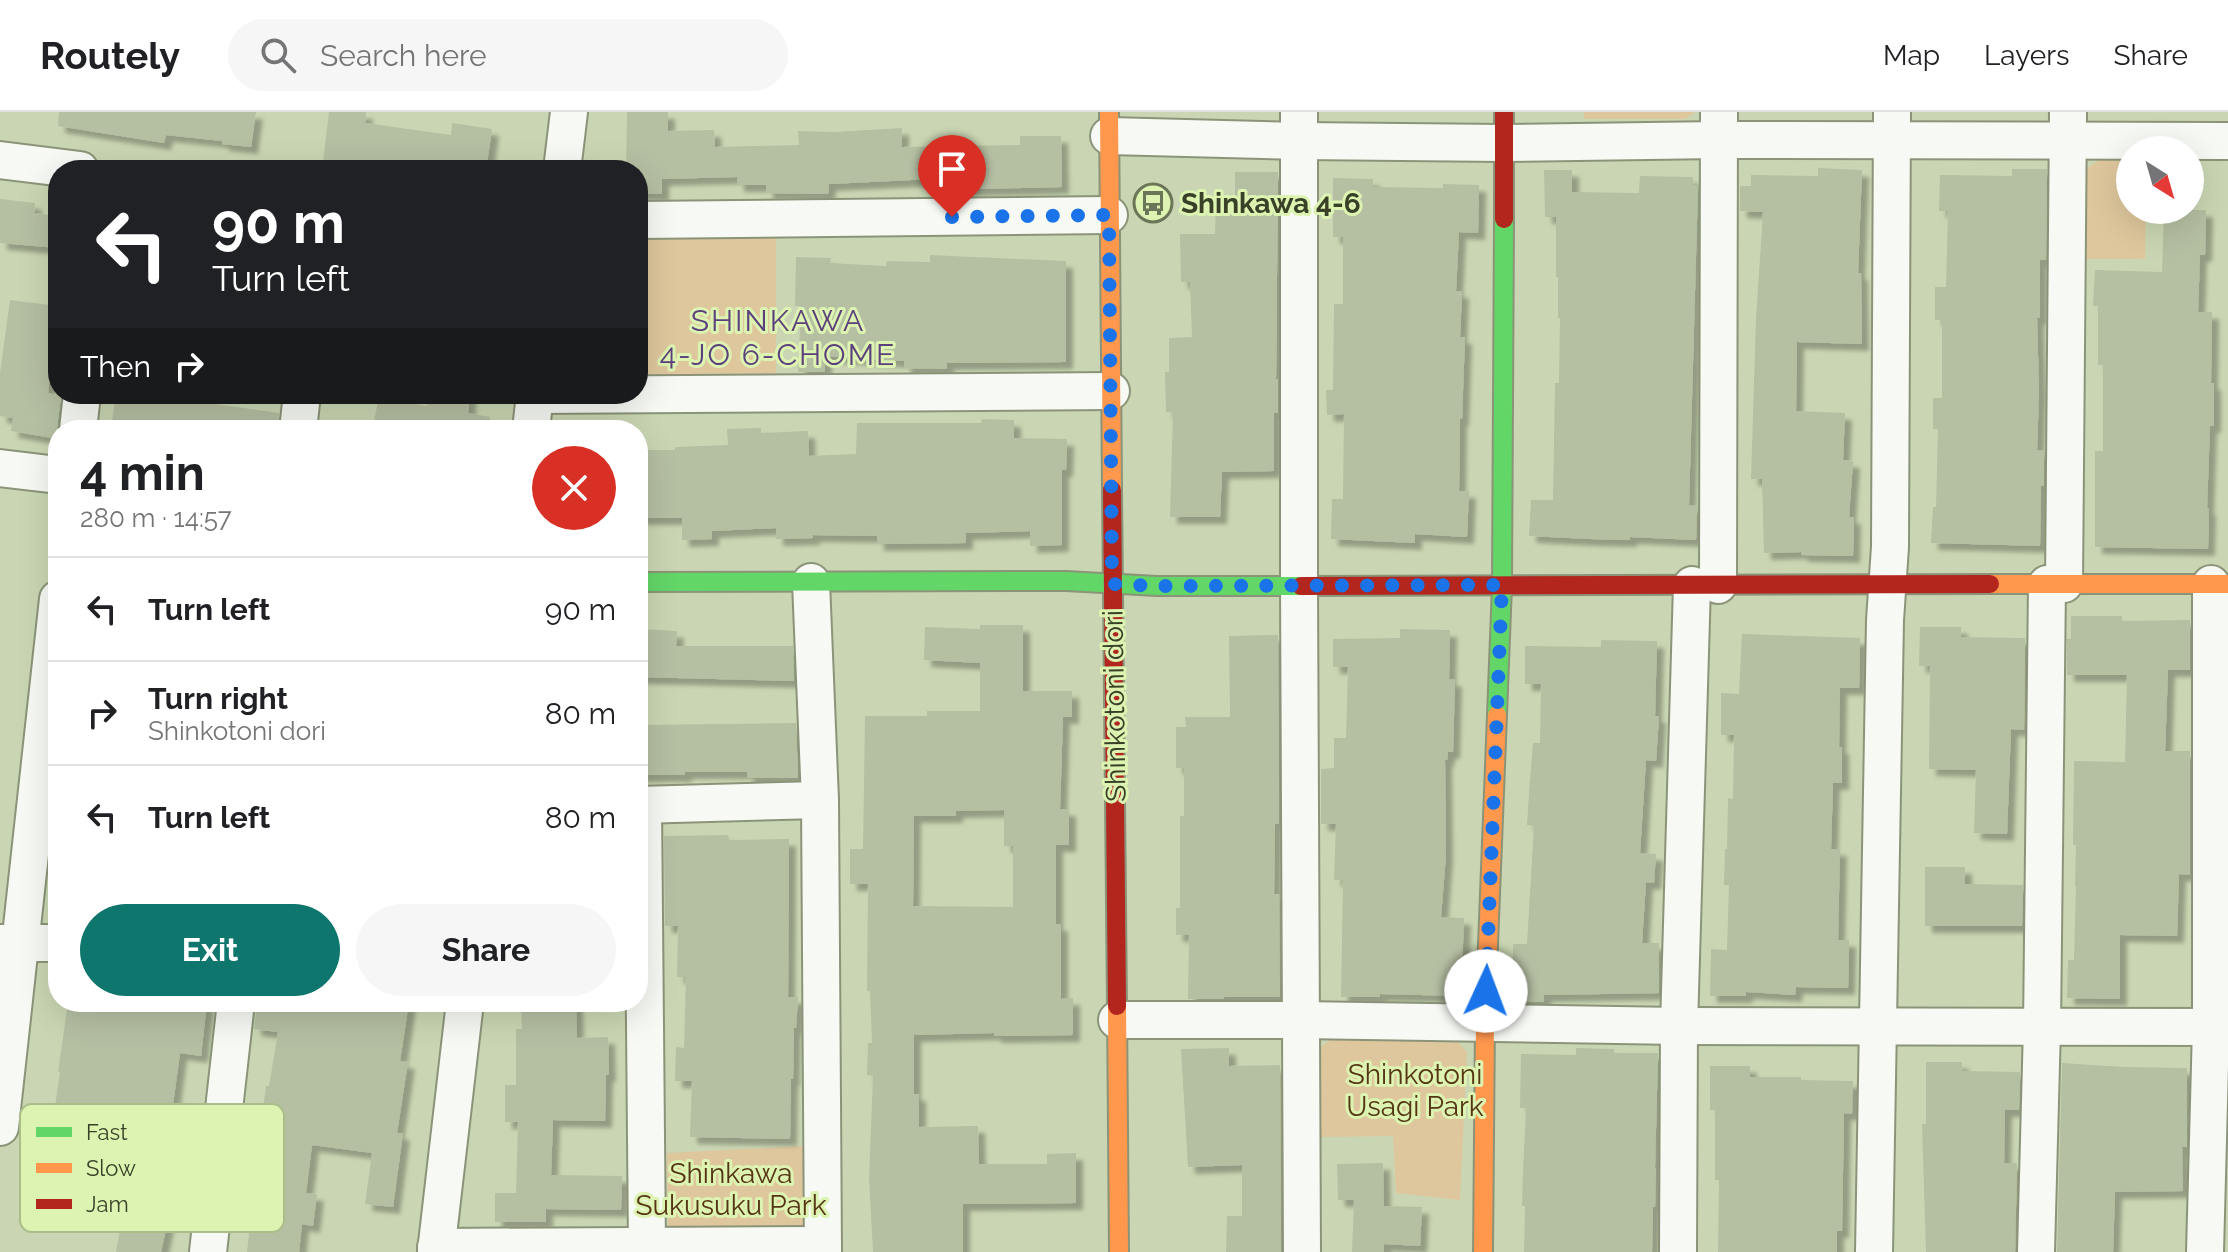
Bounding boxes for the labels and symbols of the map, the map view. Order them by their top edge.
pin [918,135,986,217]
north arrow [2116,136,2204,224]
bus stop icon: Shinkawa 4-6 [1132,182,1174,224]
place label: Shinkawa 4-6 [1181,187,1361,220]
district label: SHINKAWA 4-JO 6-CHOME [660,303,896,372]
street label: Shinkotoni dori [1096,610,1133,802]
position arrow [1444,949,1528,1033]
park label: Shinkotoni Usagi Park [1346,1058,1484,1123]
legend [20,1104,284,1232]
text: Fast [86,1119,128,1145]
text: Slow [86,1155,136,1181]
park label: Shinkawa Sukusuku Park [635,1157,827,1222]
text: Jam [86,1191,129,1217]

